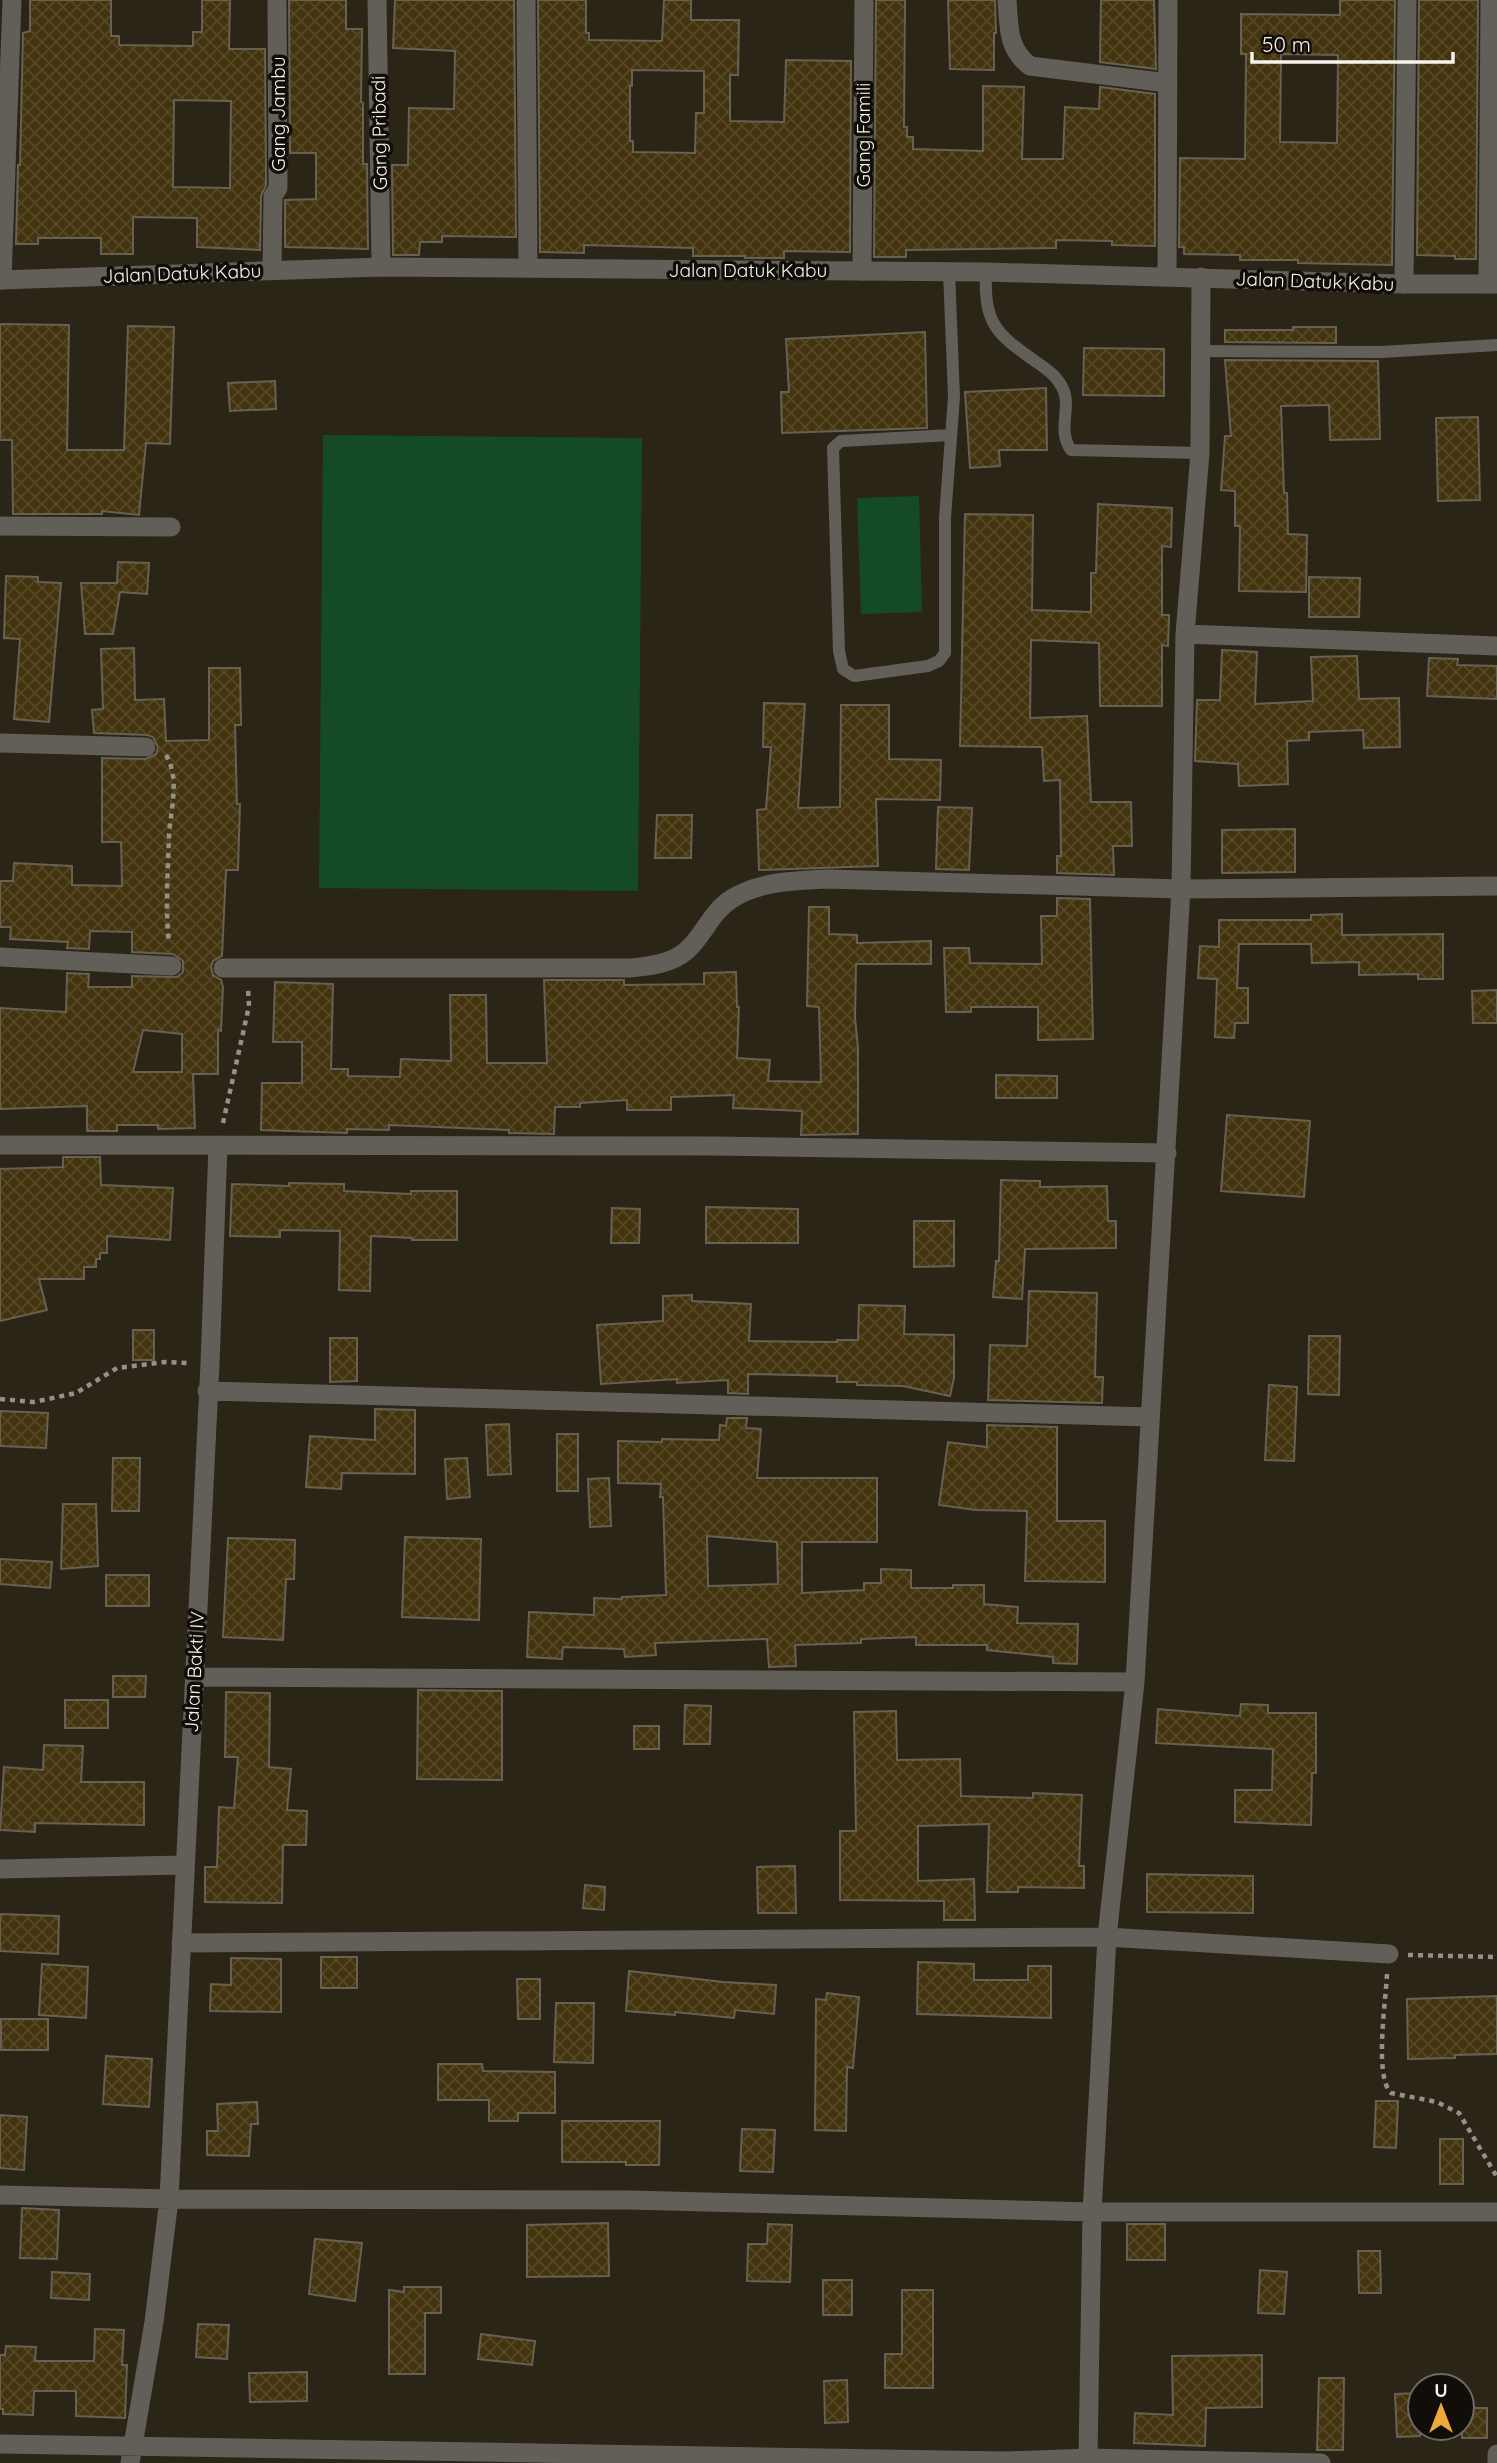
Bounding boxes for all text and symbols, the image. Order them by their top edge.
scale bar [1252,21,1453,65]
text: 50 m [1262,31,1311,57]
street label: Gang Jambu [266,56,290,172]
street label: Gang Pribadi [366,76,392,190]
street label: Gang Famili [851,83,875,187]
street label: Jalan Datuk Kabu [102,258,262,288]
street label: Jalan Datuk Kabu [669,258,827,282]
street label: Jalan Datuk Kabu [1235,266,1395,296]
street label: Jalan Bakti IV [179,1611,209,1733]
north arrow [1406,2372,1476,2442]
text: U [1434,2378,1448,2402]

